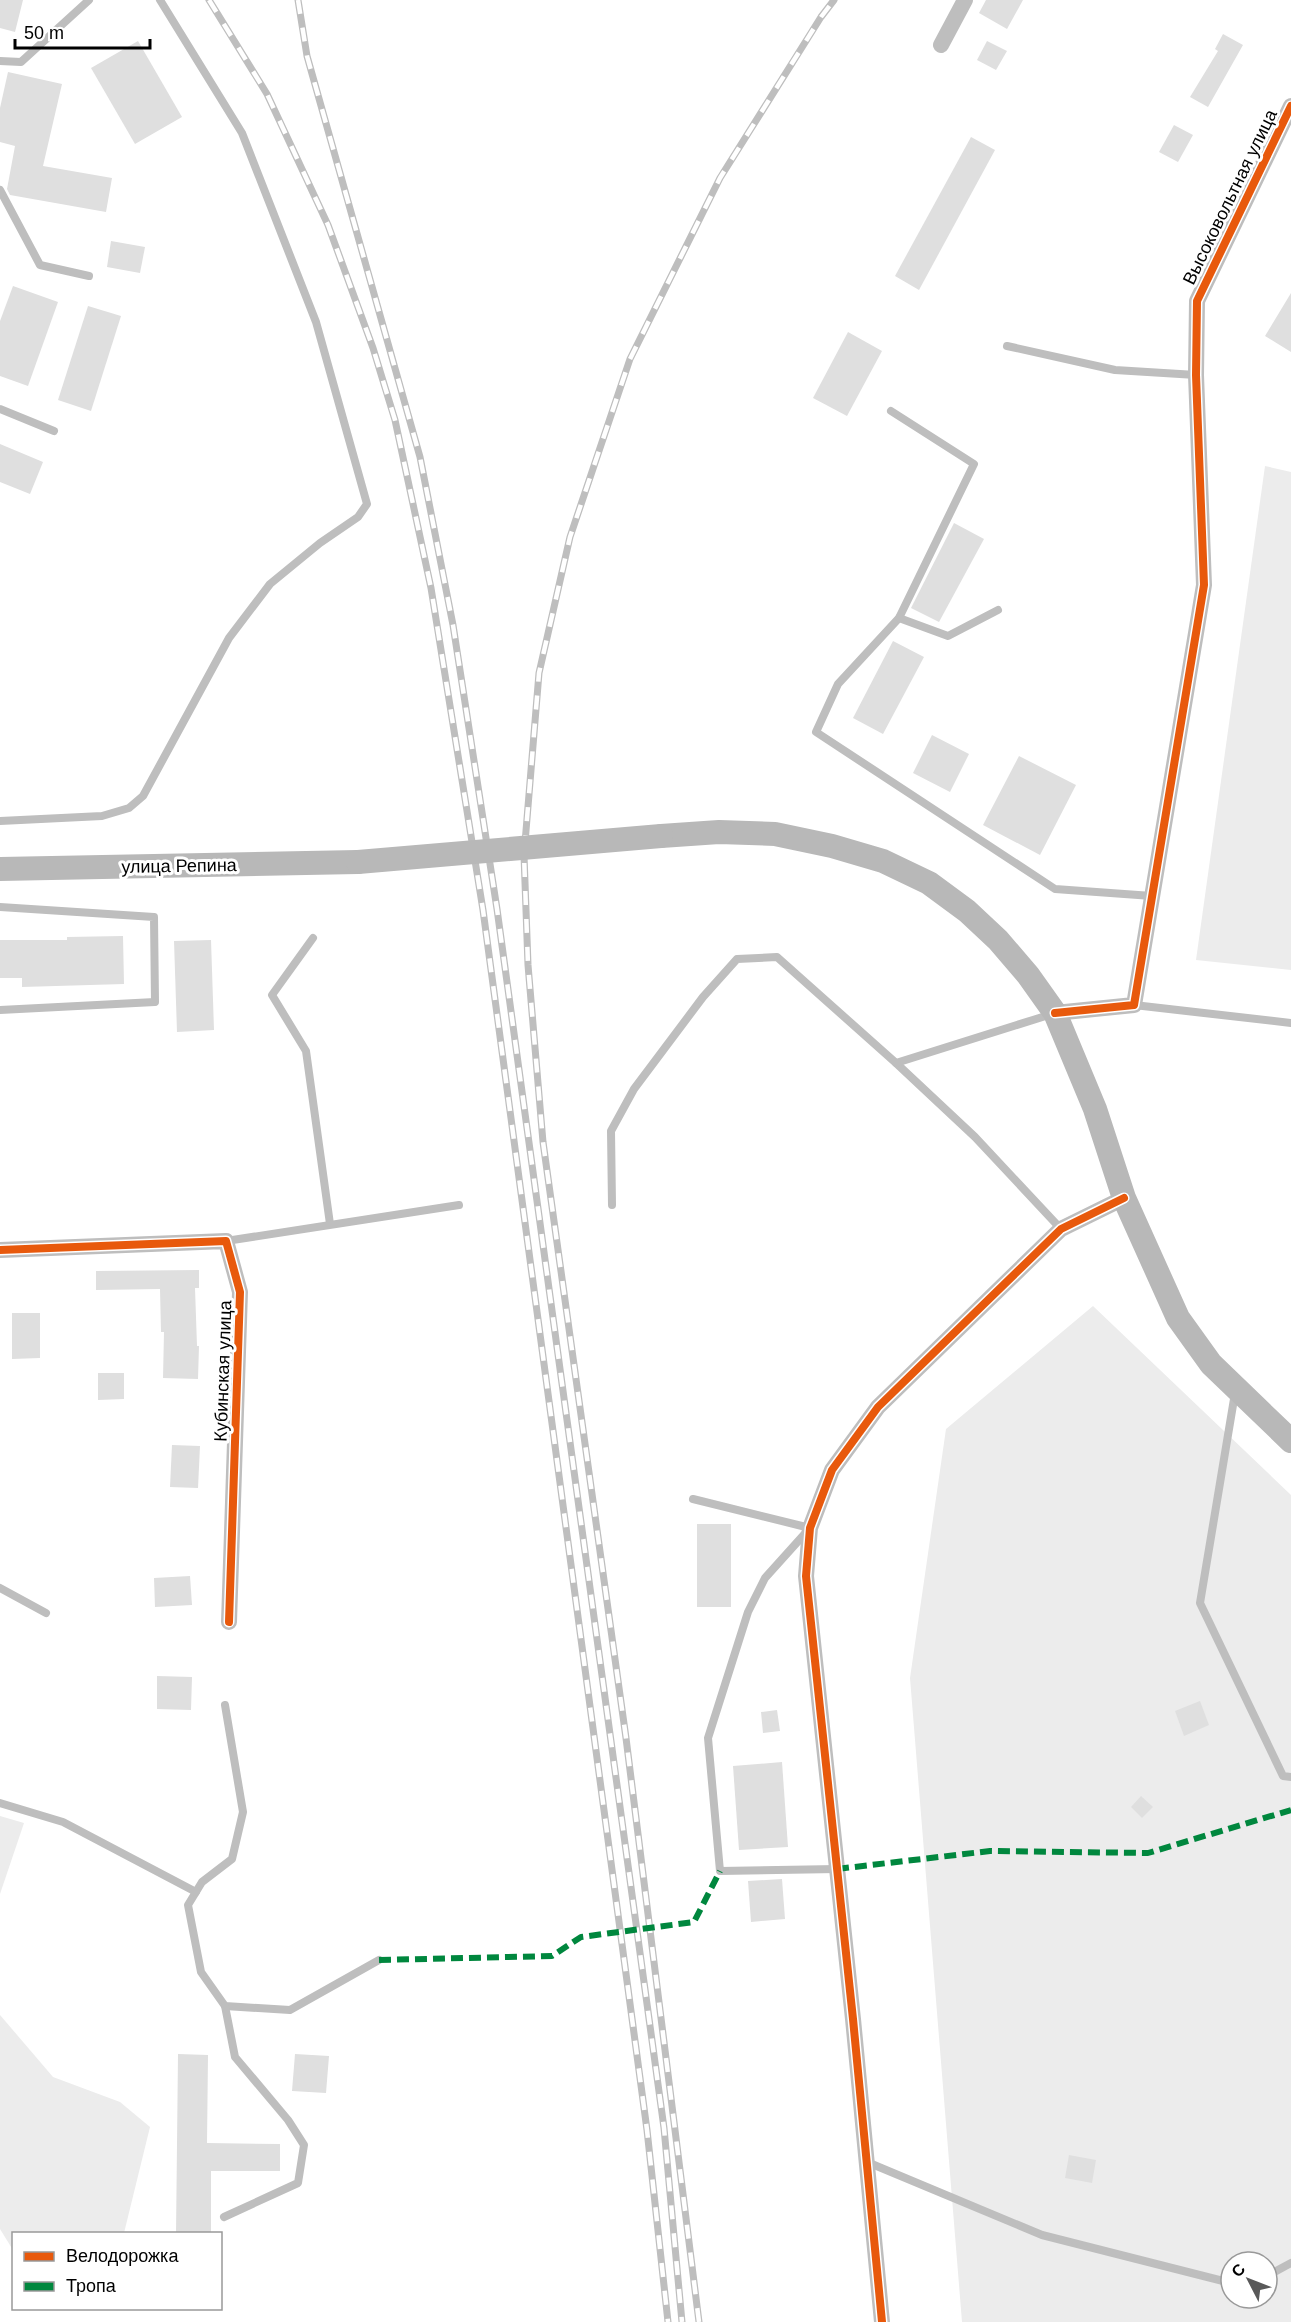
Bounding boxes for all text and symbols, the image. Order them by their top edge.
scale bar [15,12,150,50]
text: 50 m [24,23,64,43]
street label: Высоковольтная улица [1179,105,1282,288]
street label: улица Репина [121,855,238,877]
street label: Кубинская улица [211,1299,235,1442]
legend [12,2232,222,2310]
text: Велодорожка [66,2246,179,2266]
north arrow [1219,2250,1279,2310]
text: С [1228,2260,1249,2280]
text: Тропа [66,2276,117,2296]

